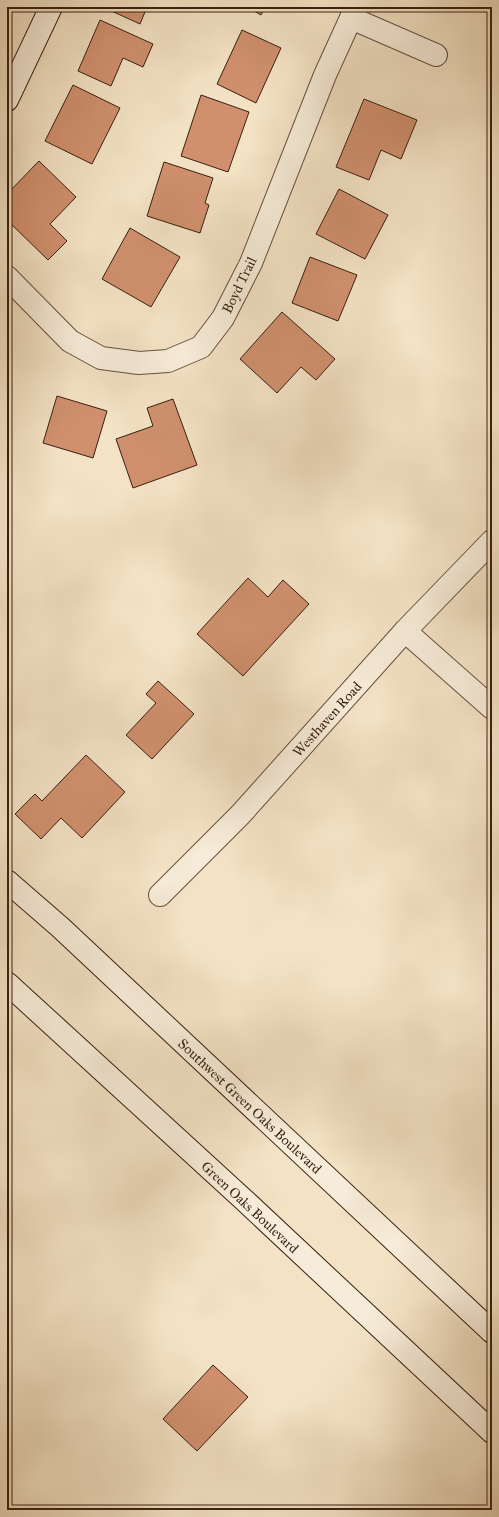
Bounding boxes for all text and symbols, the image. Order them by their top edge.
street label: Boyd Trail [218,254,261,316]
street label: Westhaven Road [289,678,365,760]
street label: Southwest Green Oaks Boulevard [174,1035,325,1177]
street label: Green Oaks Boulevard [197,1158,302,1257]

